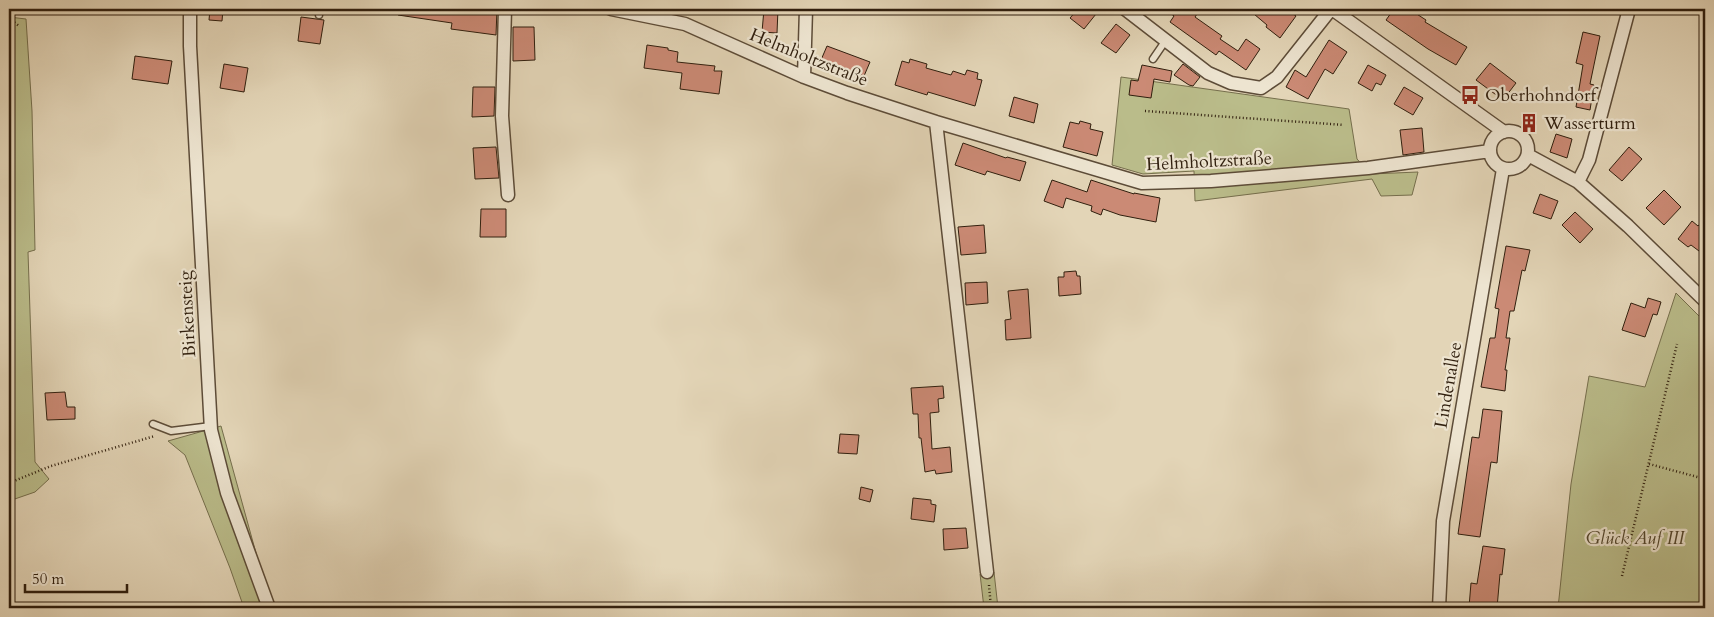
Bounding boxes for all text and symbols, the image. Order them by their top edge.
street label: Helmholtzstraße [746,22,872,93]
place label: Oberhohndorf [1485,83,1600,108]
bus stop icon: Oberhohndorf [1459,84,1481,106]
place label: Wasserturm [1543,111,1637,136]
building icon: Wasserturm [1518,112,1540,134]
street label: Helmholtzstraße [1146,146,1273,177]
street label: Birkensteig [173,269,202,358]
street label: Lindenallee [1429,340,1468,430]
park label: Glück Auf III [1586,526,1686,551]
scale bar [25,562,128,594]
text: 50 m [32,569,64,589]

